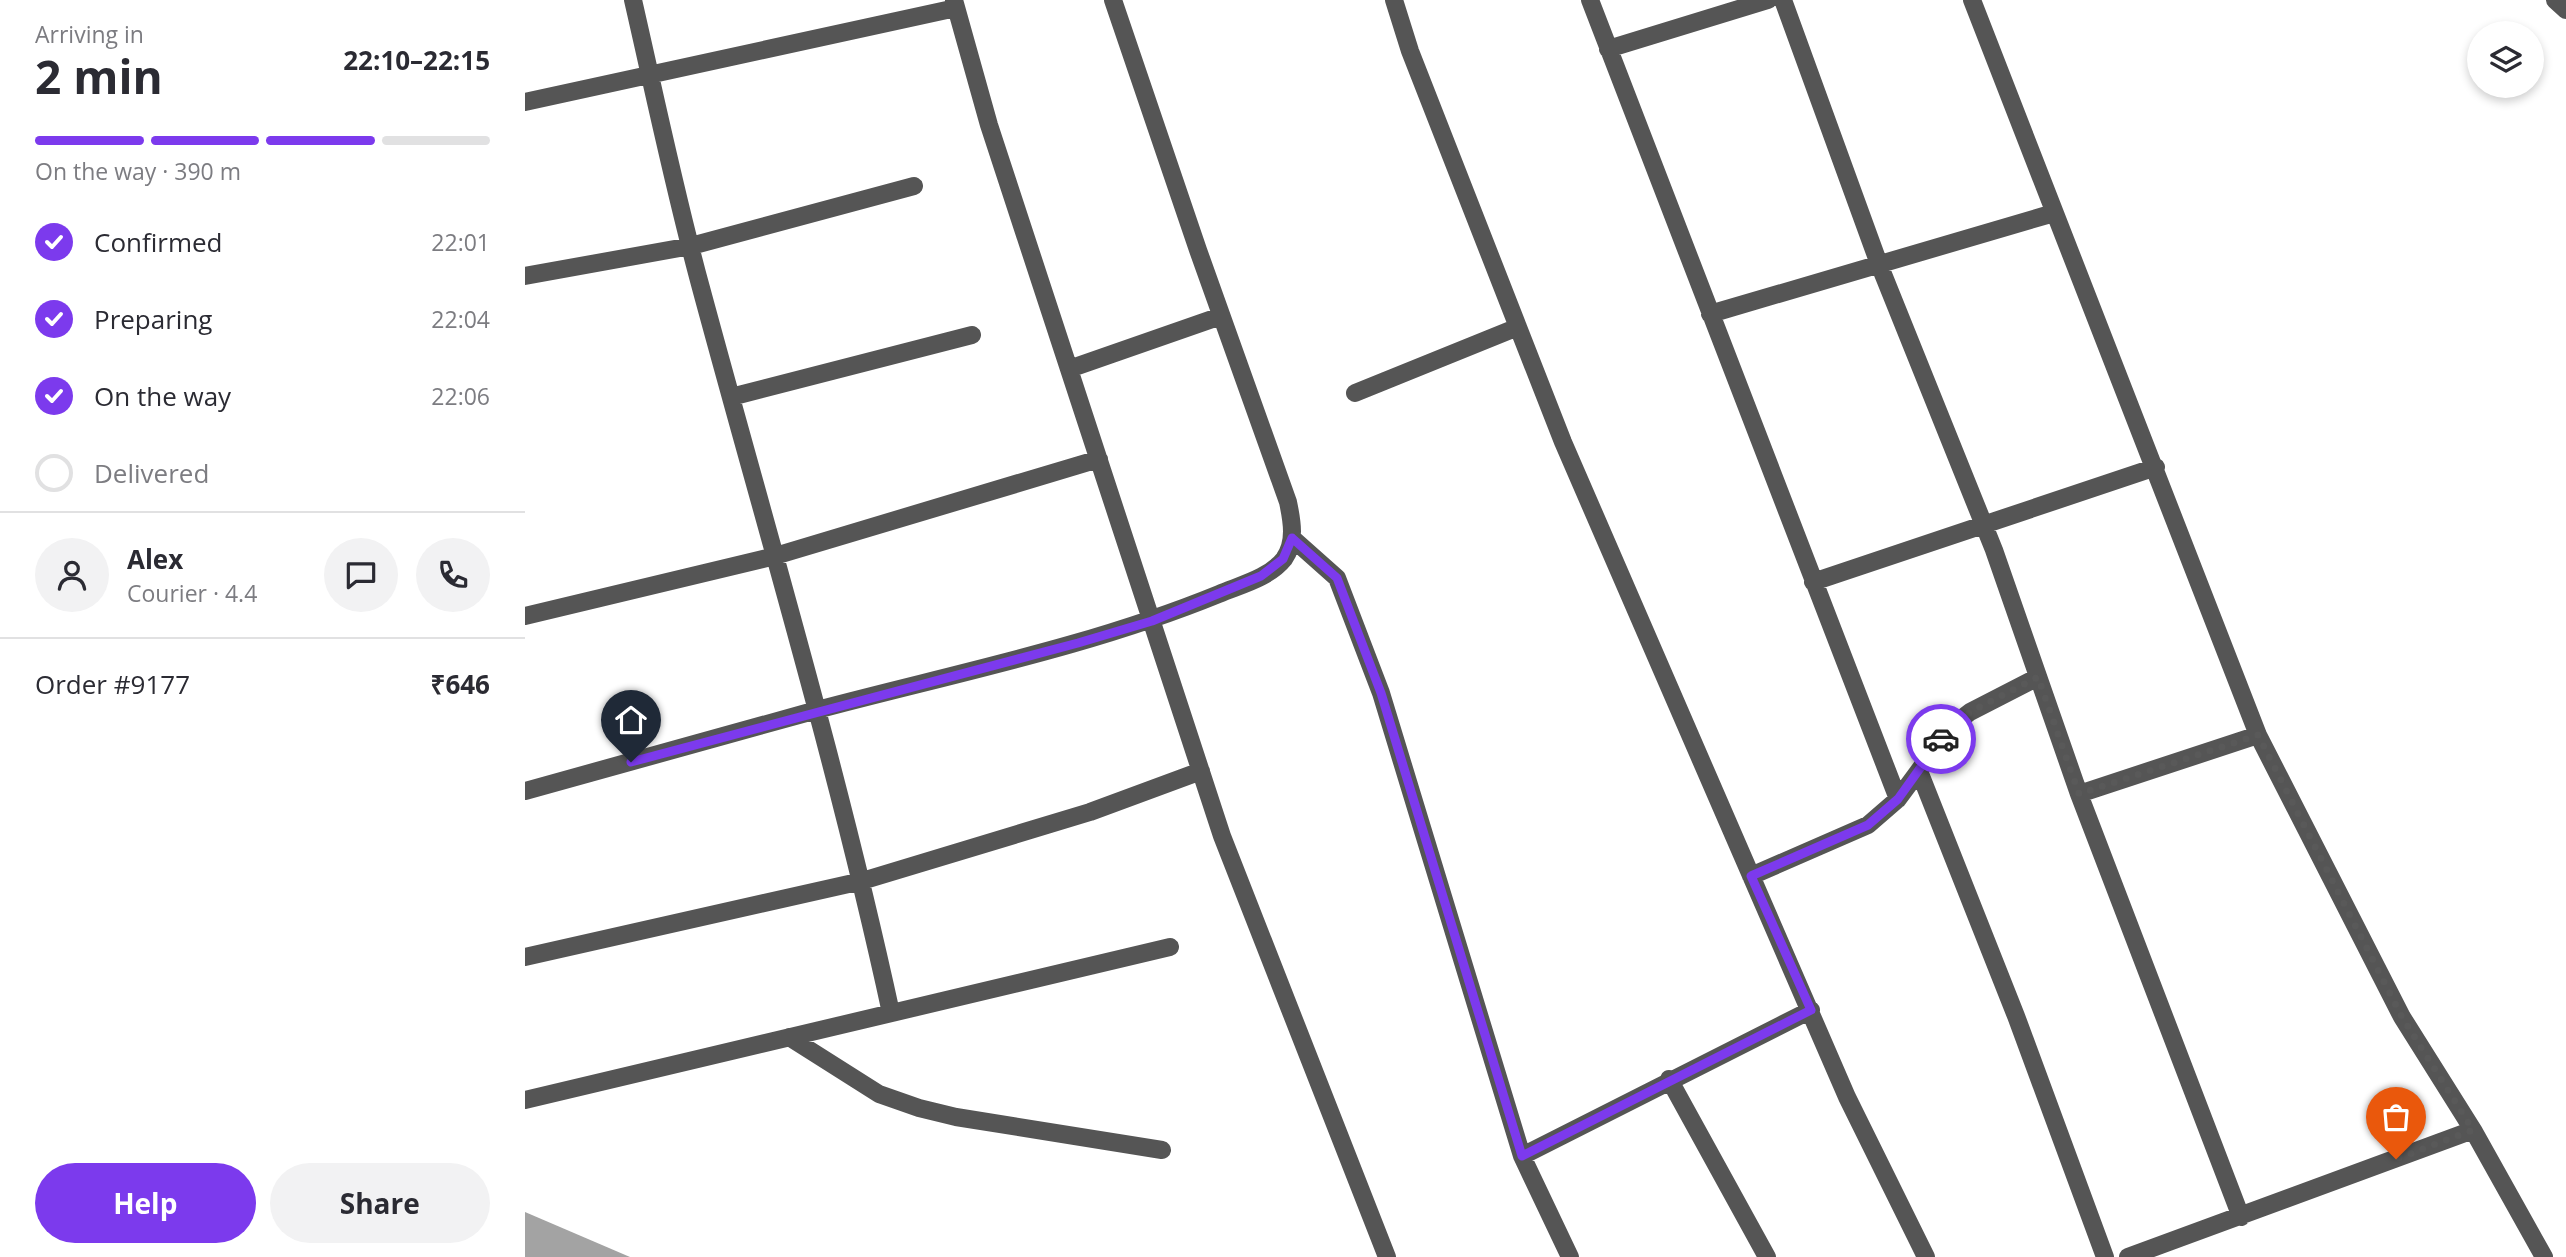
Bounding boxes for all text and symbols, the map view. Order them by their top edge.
text: Arriving in [35,18,144,50]
map controls [2467,21,2544,98]
button: layers [2467,21,2544,98]
text: 22:10–22:15 [343,42,490,78]
text: 2 min [35,45,163,107]
text: On the way · 390 m [35,155,241,187]
icon: check [35,223,73,261]
text: Confirmed [94,224,222,260]
text: 22:01 [431,226,490,258]
icon: check [35,300,73,338]
text: Preparing [94,301,212,337]
text: 22:04 [431,303,490,335]
icon: check [35,377,73,415]
text: On the way [94,378,231,414]
text: 22:06 [431,380,490,412]
text: Delivered [94,455,209,491]
button: person [35,538,109,612]
button: chat [324,538,398,612]
button: phone [416,538,490,612]
text: Alex [127,541,183,577]
text: Courier · 4.4 [127,577,257,609]
text: Order #9177 [35,666,190,702]
text: ₹646 [431,666,490,702]
pin [601,690,661,762]
icon: home [612,701,650,739]
courier [1906,704,1976,774]
icon: car [1922,720,1960,758]
pin [2366,1087,2426,1159]
icon: bag [2377,1098,2415,1136]
button: Help [35,1163,256,1243]
button: Share [270,1163,490,1243]

